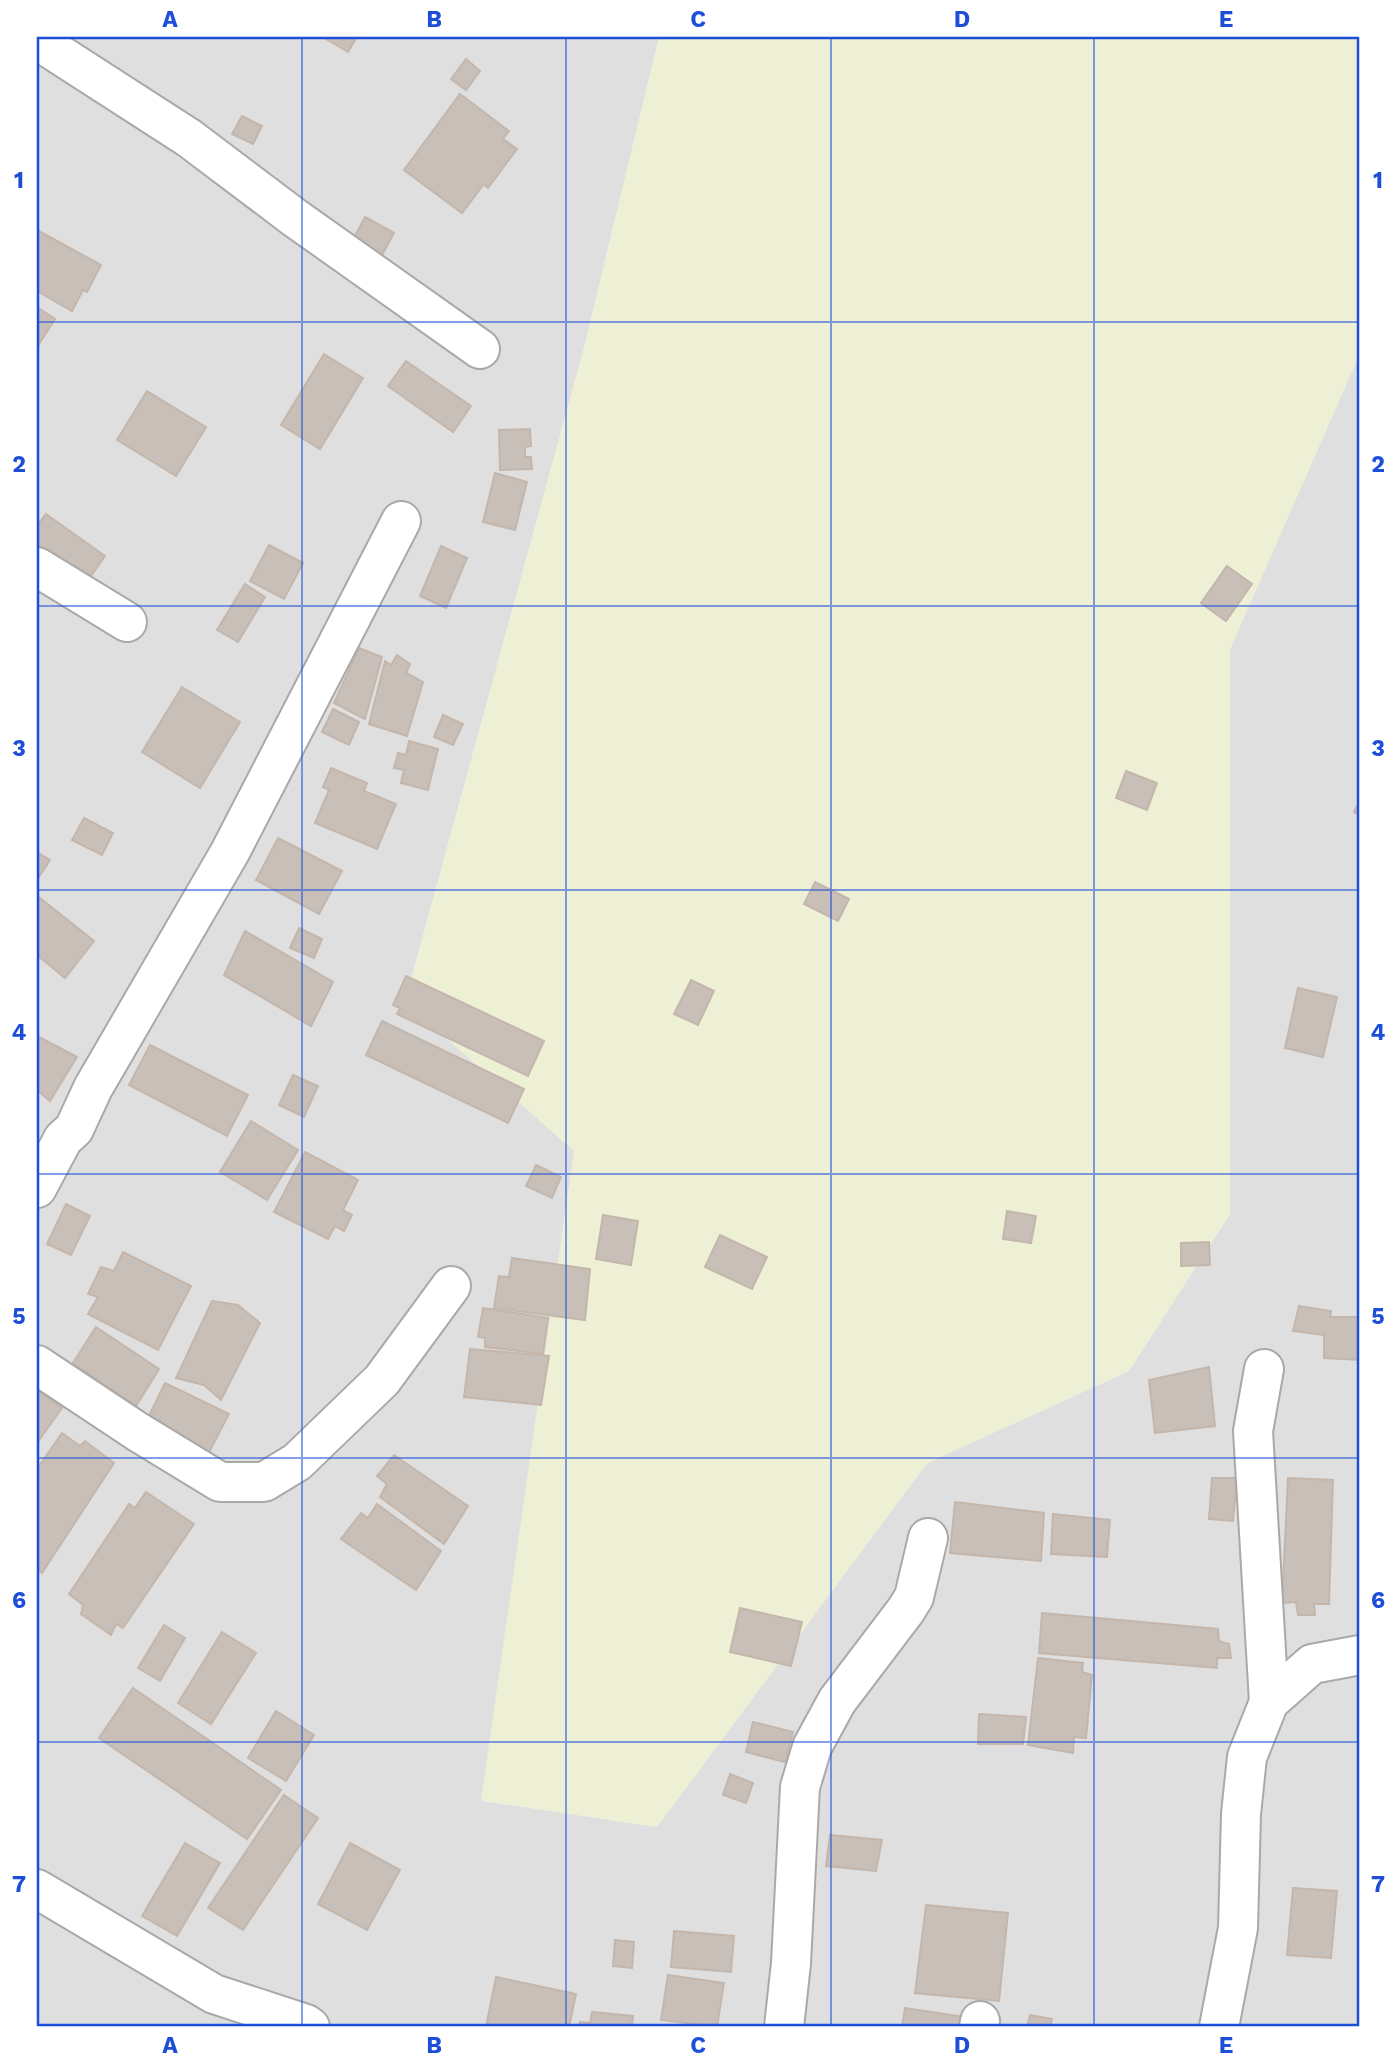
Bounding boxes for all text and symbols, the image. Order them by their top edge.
text: A [162,6,178,33]
text: B [426,6,442,33]
text: C [690,6,706,33]
text: D [954,6,970,33]
text: E [1219,6,1233,33]
text: 1 [14,167,24,194]
text: 1 [1373,167,1383,194]
text: 2 [12,451,26,478]
text: 2 [1371,451,1385,478]
text: 3 [12,735,26,762]
text: 3 [1371,735,1385,762]
text: 4 [12,1019,27,1046]
text: 4 [1371,1019,1386,1046]
text: 5 [12,1303,26,1330]
text: 5 [1371,1303,1385,1330]
text: 6 [12,1587,26,1614]
text: 6 [1371,1587,1385,1614]
text: 7 [12,1871,26,1898]
text: 7 [1371,1871,1385,1898]
text: A [162,2032,178,2059]
text: B [426,2032,442,2059]
text: C [690,2032,706,2059]
text: D [954,2032,970,2059]
text: E [1219,2032,1233,2059]

